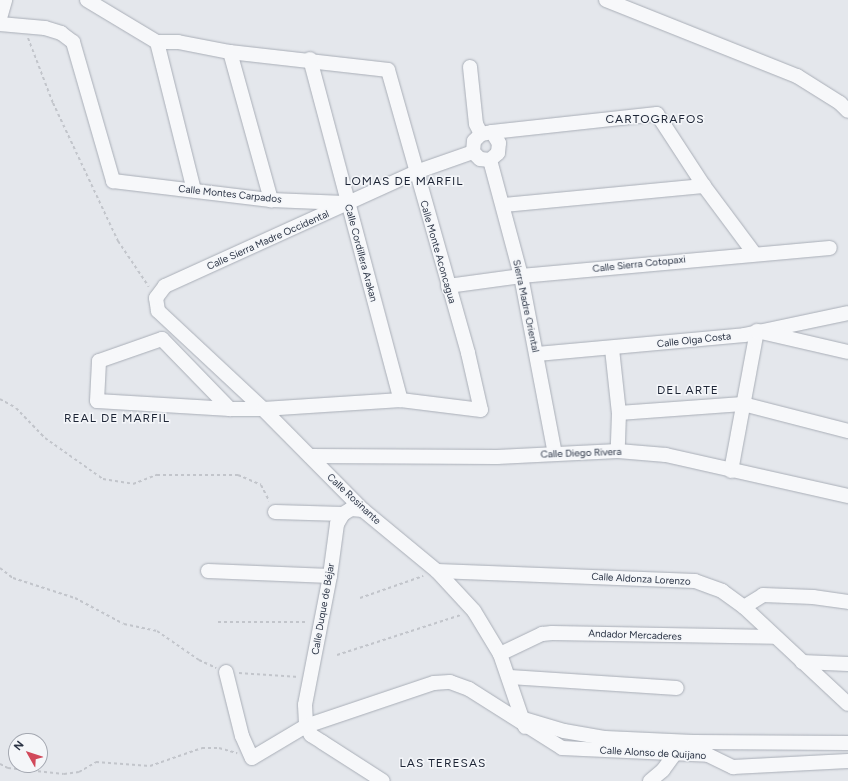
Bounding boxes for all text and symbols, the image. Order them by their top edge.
district label: CARTOGRAFOS [605,113,705,127]
district label: LOMAS DE MARFIL [344,175,464,189]
street label: Calle Montes Carpados [178,183,282,205]
street label: Calle Monte Aconcagua [418,199,458,305]
street label: Calle Cordillera Arakan [342,203,380,303]
street label: Calle Sierra Madre Occidental [205,208,331,272]
street label: Calle Sierra Cotopaxi [592,253,686,275]
street label: Sierra Madre Oriental [510,259,542,353]
street label: Calle Olga Costa [656,330,732,350]
district label: DEL ARTE [657,384,719,398]
district label: REAL DE MARFIL [64,412,170,426]
street label: Calle Diego Rivera [540,446,622,460]
street label: Calle Rosinante [325,471,383,527]
street label: Calle Duque de Béjar [309,562,337,656]
street label: Calle Aldonza Lorenzo [591,570,691,588]
street label: Andador Mercaderes [588,627,682,643]
north arrow [8,733,48,773]
text: N [11,738,27,753]
street label: Calle Alonso de Quijano [599,744,707,762]
district label: LAS TERESAS [400,757,486,771]

